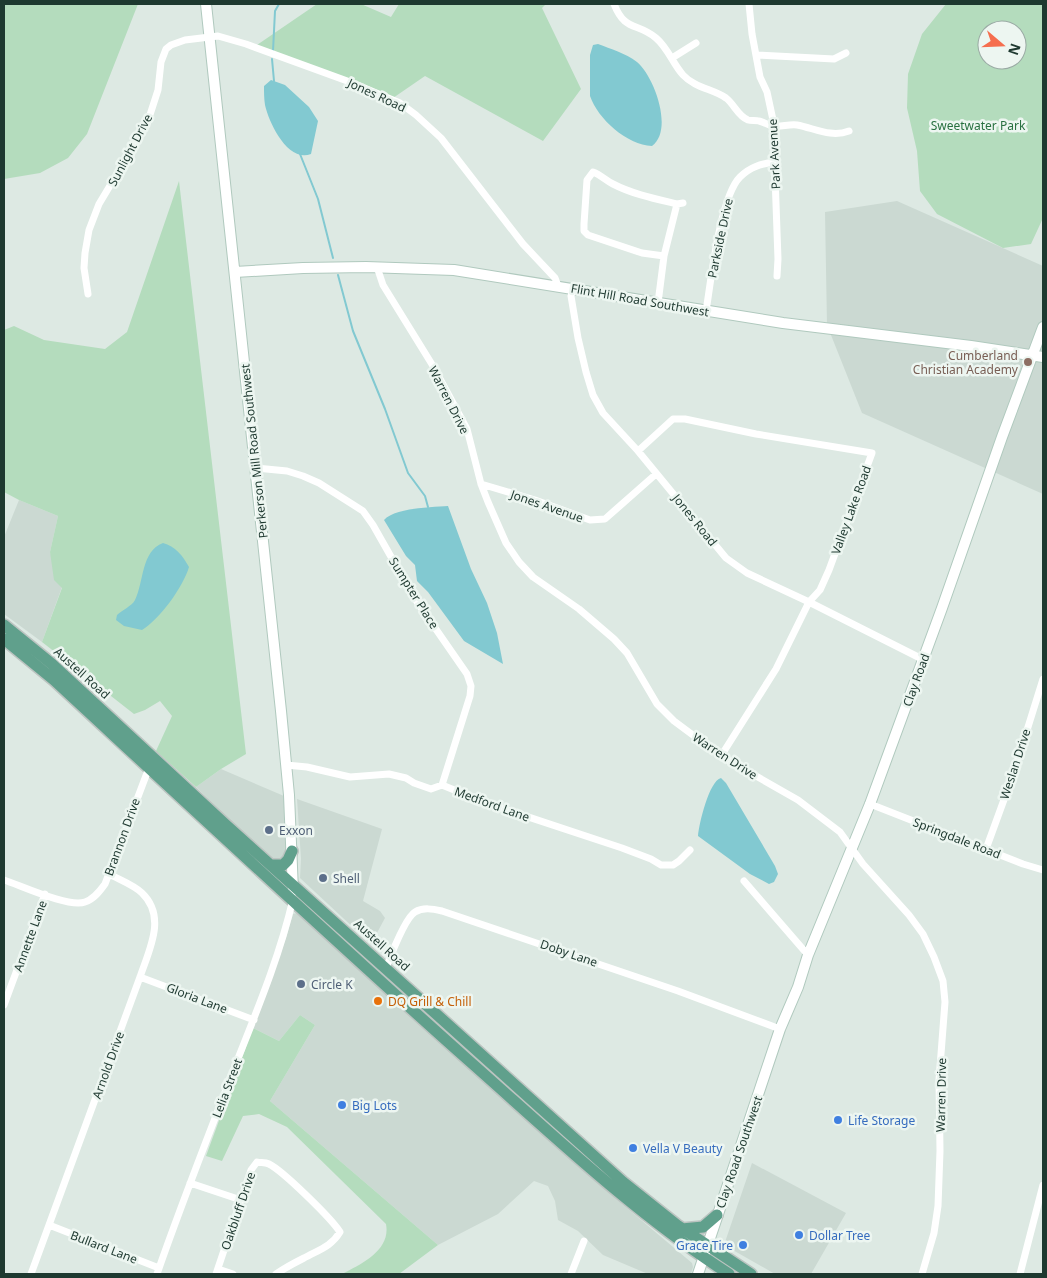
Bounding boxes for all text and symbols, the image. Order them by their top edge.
north arrow [977,20,1027,70]
text: N [1004,41,1026,58]
street label: Jones Road [344,74,409,116]
street label: Sunlight Drive [104,111,156,189]
park label: Sweetwater Park [931,117,1026,134]
street label: Park Avenue [764,118,784,190]
street label: Parkside Drive [703,196,737,279]
street label: Flint Hill Road Southwest [570,279,711,321]
place label: Cumberland Christian Academy [913,347,1019,378]
marker: Cumberland Christian Academy [1022,356,1034,368]
street label: Perkerson Mill Road Southwest [236,362,272,539]
street label: Warren Drive [425,363,474,437]
street label: Valley Lake Road [827,463,875,557]
street label: Jones Avenue [507,485,586,526]
street label: Jones Road [668,490,721,550]
street label: Sumpter Place [385,554,443,632]
street label: Austell Road [50,643,114,703]
street label: Clay Road [899,651,933,709]
street label: Weslan Drive [996,726,1035,802]
street label: Warren Drive [689,729,761,783]
street label: Medford Lane [452,783,532,826]
street label: Brannon Drive [100,796,144,878]
street label: Springdale Road [911,813,1003,863]
place label: Exxon [279,822,313,839]
marker: Exxon [263,824,275,836]
place label: Shell [333,870,360,887]
marker: Shell [317,872,329,884]
street label: Annette Lane [9,898,51,974]
street label: Austell Road [350,915,414,975]
street label: Doby Lane [538,935,600,971]
place label: Circle K [311,976,353,993]
marker: Circle K [295,978,307,990]
street label: Gloria Lane [164,979,230,1018]
place label: DQ Grill & Chill [388,993,472,1010]
marker: DQ Grill & Chill [372,995,384,1007]
street label: Arnold Drive [88,1029,128,1101]
street label: Lelia Street [208,1055,246,1120]
street label: Warren Drive [932,1057,950,1132]
street label: Clay Road Southwest [712,1093,766,1211]
place label: Big Lots [352,1097,397,1114]
marker: Big Lots [336,1099,348,1111]
place label: Life Storage [848,1112,915,1129]
marker: Life Storage [832,1114,844,1126]
place label: Vella V Beauty [643,1140,723,1157]
marker: Vella V Beauty [627,1142,639,1154]
street label: Oakbluff Drive [217,1170,259,1252]
street label: Bullard Lane [68,1226,140,1268]
place label: Dollar Tree [809,1227,871,1244]
marker: Dollar Tree [793,1229,805,1241]
place label: Grace Tire [676,1237,733,1254]
marker: Grace Tire [737,1239,749,1251]

